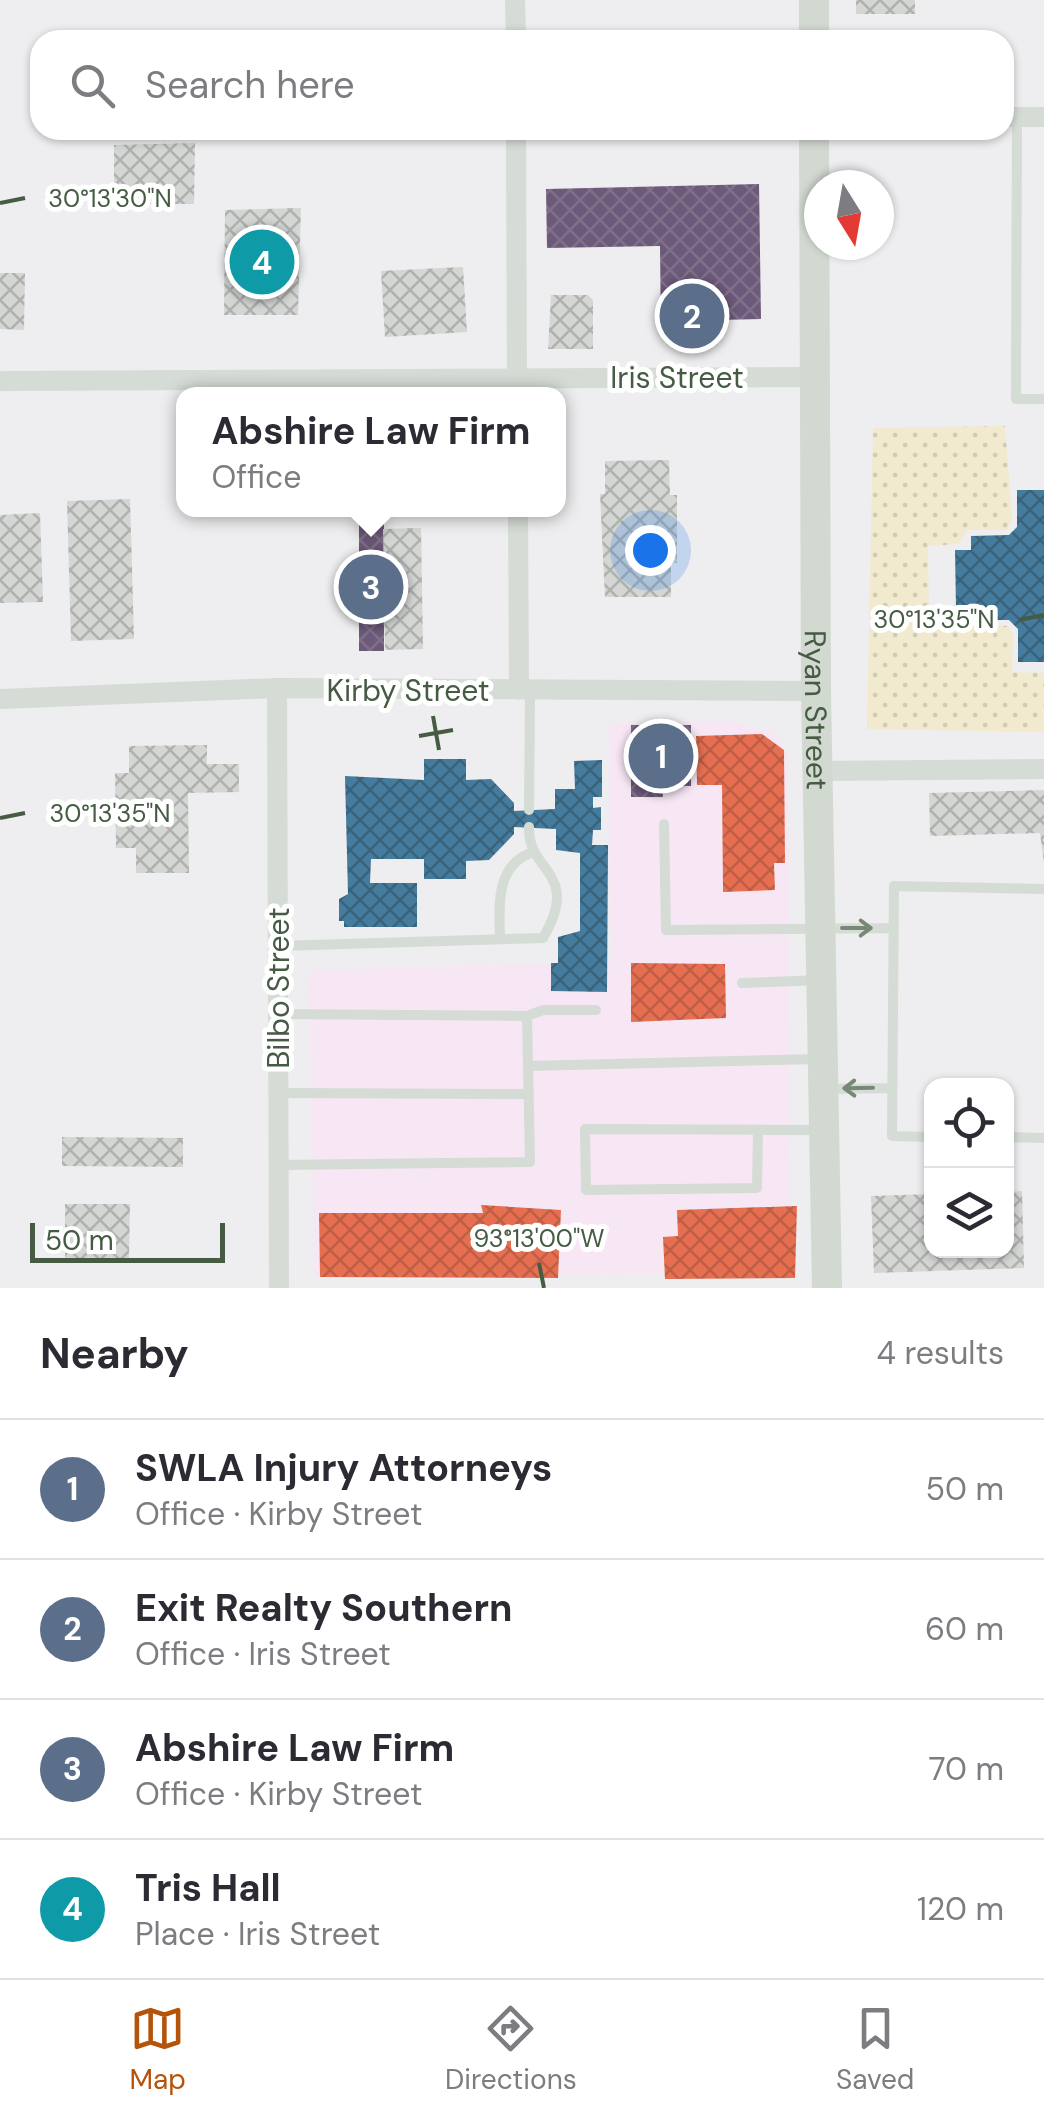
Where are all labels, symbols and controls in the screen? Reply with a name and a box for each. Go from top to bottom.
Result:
search box [30,30,1014,140]
icon: search [65,58,120,113]
text: Search here [145,60,355,110]
north arrow [804,170,894,260]
text: 30°13'30"N [48,182,172,215]
pin: 4 [230,224,294,300]
pin: 2 [660,278,724,354]
street label: Iris Street [610,358,744,397]
popup [176,387,566,517]
text: Abshire Law Firm [211,406,531,456]
text: Office [211,456,302,498]
your location [625,525,676,576]
pin: 3 [338,550,404,624]
text: 30°13'35"N [873,603,995,636]
street label: Ryan Street [796,630,837,790]
street label: Kirby Street [326,671,490,710]
pin: 1 [628,718,694,794]
text: 30°13'35"N [49,797,171,830]
street label: Bilbo Street [259,907,298,1069]
one-way arrow [840,918,872,938]
one-way arrow [842,1078,874,1098]
map controls [924,1078,1014,1258]
button: locate [924,1078,1014,1168]
button: layers [924,1168,1014,1258]
scale bar [30,1218,225,1262]
text: 50 m [45,1222,114,1259]
text: 93°13'00"W [474,1222,604,1255]
text: Nearby [40,1326,189,1381]
text: 4 results [877,1332,1004,1374]
text: SWLA Injury Attorneys [135,1443,552,1493]
text: 1 [67,1468,78,1510]
text: 50 m [926,1468,1004,1510]
text: Office · Kirby Street [135,1493,422,1535]
text: Exit Realty Southern [135,1583,512,1633]
text: 2 [63,1608,82,1650]
text: 60 m [925,1608,1004,1650]
text: Office · Iris Street [135,1633,391,1675]
text: Abshire Law Firm [135,1723,454,1773]
text: 3 [63,1748,82,1790]
text: 70 m [928,1748,1004,1790]
text: Office · Kirby Street [135,1773,422,1815]
text: Tris Hall [135,1863,281,1913]
text: 4 [62,1888,83,1930]
text: 120 m [917,1888,1004,1930]
text: Place · Iris Street [135,1913,380,1955]
tab: Map [130,2001,186,2098]
tab: Directions [445,2001,577,2098]
tab: Saved [836,2001,914,2098]

